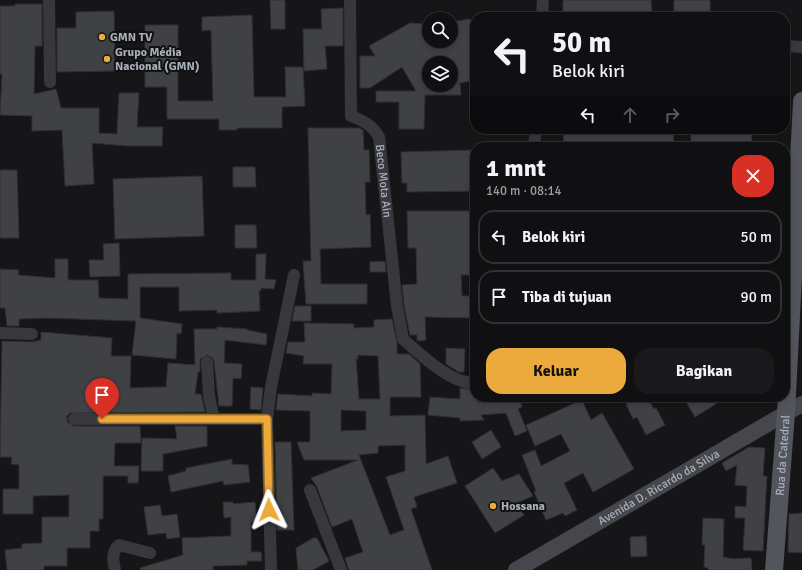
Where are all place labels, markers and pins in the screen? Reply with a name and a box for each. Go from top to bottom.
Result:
place label: GMN TV [110,30,153,45]
marker: GMN TV [97,32,107,42]
place label: Grupo Média Nacional (GMN) [115,45,199,74]
marker: Grupo Média Nacional (GMN) [102,54,112,64]
pin [85,378,119,419]
place label: Hossana [501,499,545,514]
marker: Hossana [488,501,498,511]

